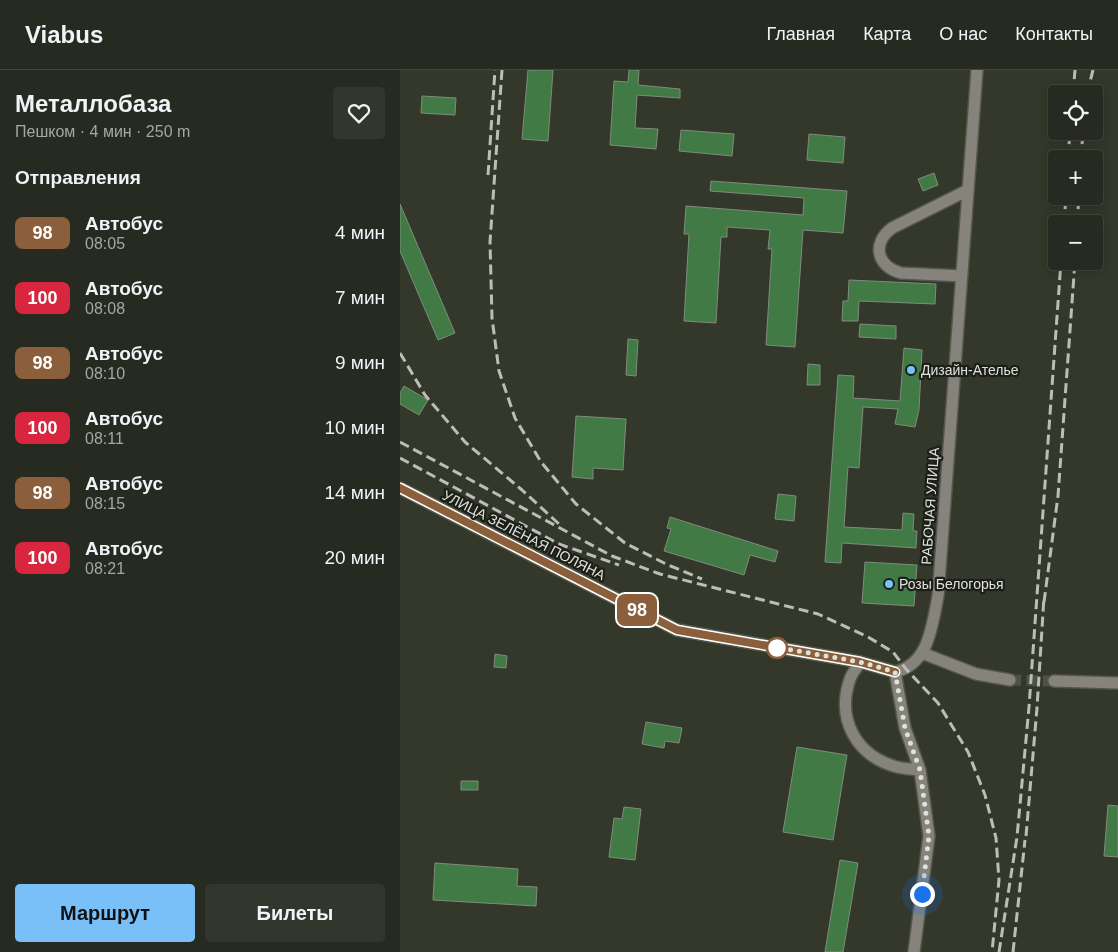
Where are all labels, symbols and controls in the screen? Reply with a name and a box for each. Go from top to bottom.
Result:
text: Viabus [25,21,103,48]
text: Главная [767,24,835,44]
text: Карта [863,24,911,44]
text: О нас [939,24,987,44]
text: Контакты [1015,24,1093,44]
map controls [1048,85,1103,270]
button: locate [1048,85,1103,140]
button: heart [333,87,385,139]
text: Металлобаза [15,90,171,117]
text: Пешком · 4 мин · 250 m [15,123,190,140]
button: + [1048,150,1103,205]
text: Отправления [15,167,141,188]
text: Автобус [85,213,163,234]
button: − [1048,215,1103,270]
text: 4 мин [335,222,385,243]
text: 98 [32,223,53,243]
text: 08:05 [85,235,125,252]
text: Автобус [85,278,163,299]
text: 7 мин [335,287,385,308]
text: 100 [27,288,58,308]
text: 08:08 [85,300,125,317]
text: Автобус [85,343,163,364]
text: 9 мин [335,352,385,373]
text: 98 [32,353,53,373]
place label: Дизайн-Ателье [921,362,1019,378]
marker: Дизайн-Ателье [905,364,917,376]
text: 08:10 [85,365,125,382]
text: Автобус [85,408,163,429]
text: 10 мин [324,417,385,438]
text: 100 [27,418,58,438]
text: 08:11 [85,430,124,447]
street label: РАБОЧАЯ УЛИЦА [918,446,942,565]
text: Автобус [85,473,163,494]
text: 14 мин [324,482,385,503]
text: 98 [32,483,53,503]
street label: УЛИЦА ЗЕЛЁНАЯ ПОЛЯНА [440,487,609,583]
text: 08:15 [85,495,125,512]
text: Автобус [85,538,163,559]
text: 20 мин [324,547,385,568]
text: 100 [27,548,58,568]
text: 08:21 [85,560,125,577]
place label: Розы Белогорья [899,576,1004,592]
marker: Розы Белогорья [883,578,895,590]
line badge: 98 [614,594,660,626]
text: 98 [627,600,647,620]
unlabelled marker [766,637,788,659]
your location [910,882,935,907]
button: Маршрут [15,884,195,942]
button: Билеты [205,884,385,942]

